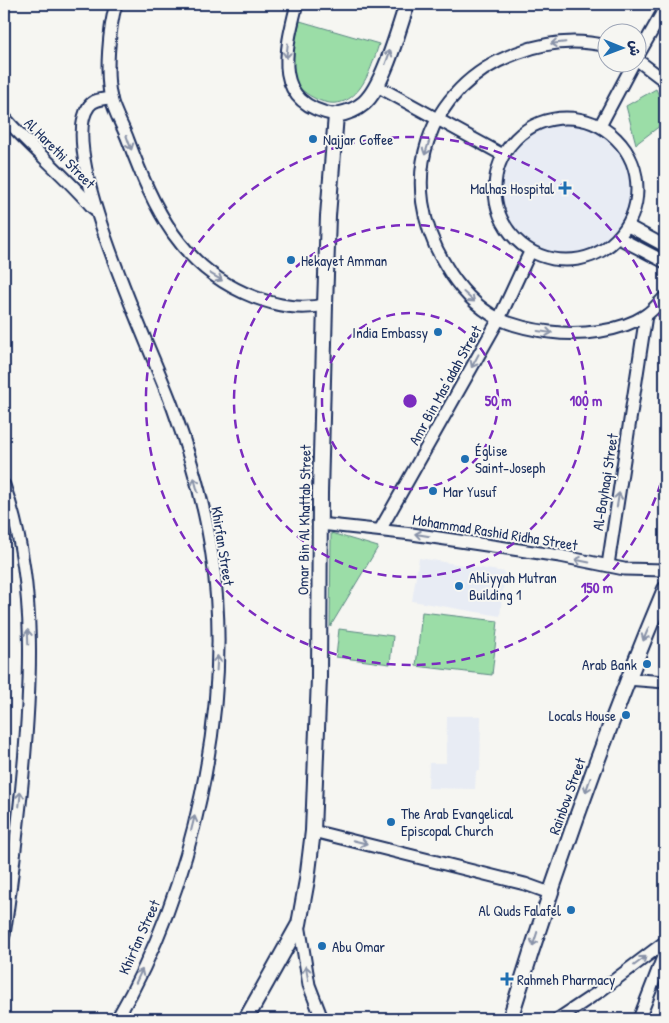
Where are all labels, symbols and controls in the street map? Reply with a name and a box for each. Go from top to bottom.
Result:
north arrow [596,22,646,72]
one-way arrow [551,38,567,48]
text: ش [626,40,645,56]
one-way arrow [282,43,292,59]
one-way arrow [384,50,393,65]
street label: Al Harethi Street [20,113,101,194]
place label: Najjar Coffee [323,129,393,150]
marker: Najjar Coffee [307,133,319,145]
one-way arrow [125,135,134,150]
one-way arrow [422,140,431,156]
place label: Malhas Hospital [470,178,554,199]
marker: Malhas Hospital [558,181,572,195]
place label: Hekayet Amman [301,250,388,271]
marker: Hekayet Amman [285,254,297,266]
one-way arrow [209,272,223,282]
one-way arrow [463,291,476,302]
street label: Amr Bin Masʻadah Street [403,321,487,449]
place label: India Embassy [352,322,428,343]
marker: India Embassy [432,326,444,338]
one-way arrow [537,327,553,337]
one-way arrow [470,354,480,368]
text: 50 m [485,390,511,411]
text: 100 m [570,390,602,411]
centre of rings [401,392,419,410]
street label: Al-Bayhaqi Street [587,431,623,532]
place label: Église Saint-Joseph [475,440,545,478]
street label: Omar Bin Al Khattab Street [292,444,316,595]
marker: Église Saint-Joseph [459,453,471,465]
one-way arrow [191,477,201,493]
place label: Mar Yusuf [443,481,497,502]
marker: Mar Yusuf [427,485,439,497]
one-way arrow [613,492,623,508]
street label: Khirfan Street [206,505,240,588]
street label: Mohammad Rashid Ridha Street [411,509,580,556]
one-way arrow [414,530,430,540]
one-way arrow [575,555,591,565]
place label: Ahliyyah Mutran Building 1 [469,567,557,605]
text: 150 m [581,577,613,598]
marker: Ahliyyah Mutran Building 1 [453,580,465,592]
one-way arrow [641,626,650,641]
one-way arrow [23,629,33,646]
place label: Arab Bank [582,654,637,675]
one-way arrow [213,655,222,671]
marker: Arab Bank [641,658,653,670]
place label: Locals House [549,705,616,726]
marker: Locals House [620,709,632,721]
street label: Rainbow Street [543,754,591,837]
one-way arrow [583,777,592,792]
one-way arrow [15,792,25,808]
place label: The Arab Evangelical Episcopal Church [401,803,513,841]
one-way arrow [189,816,198,832]
marker: The Arab Evangelical Episcopal Church [385,816,397,828]
one-way arrow [352,838,368,847]
street label: Khirfan Street [113,896,165,978]
place label: Al Quds Falafel [479,900,561,921]
marker: Al Quds Falafel [565,904,577,916]
one-way arrow [530,931,540,947]
place label: Abu Omar [332,936,385,957]
marker: Abu Omar [316,940,328,952]
one-way arrow [633,955,646,966]
one-way arrow [302,965,312,981]
one-way arrow [135,969,144,984]
place label: Rahmeh Pharmacy [517,969,615,990]
marker: Rahmeh Pharmacy [501,973,513,985]

